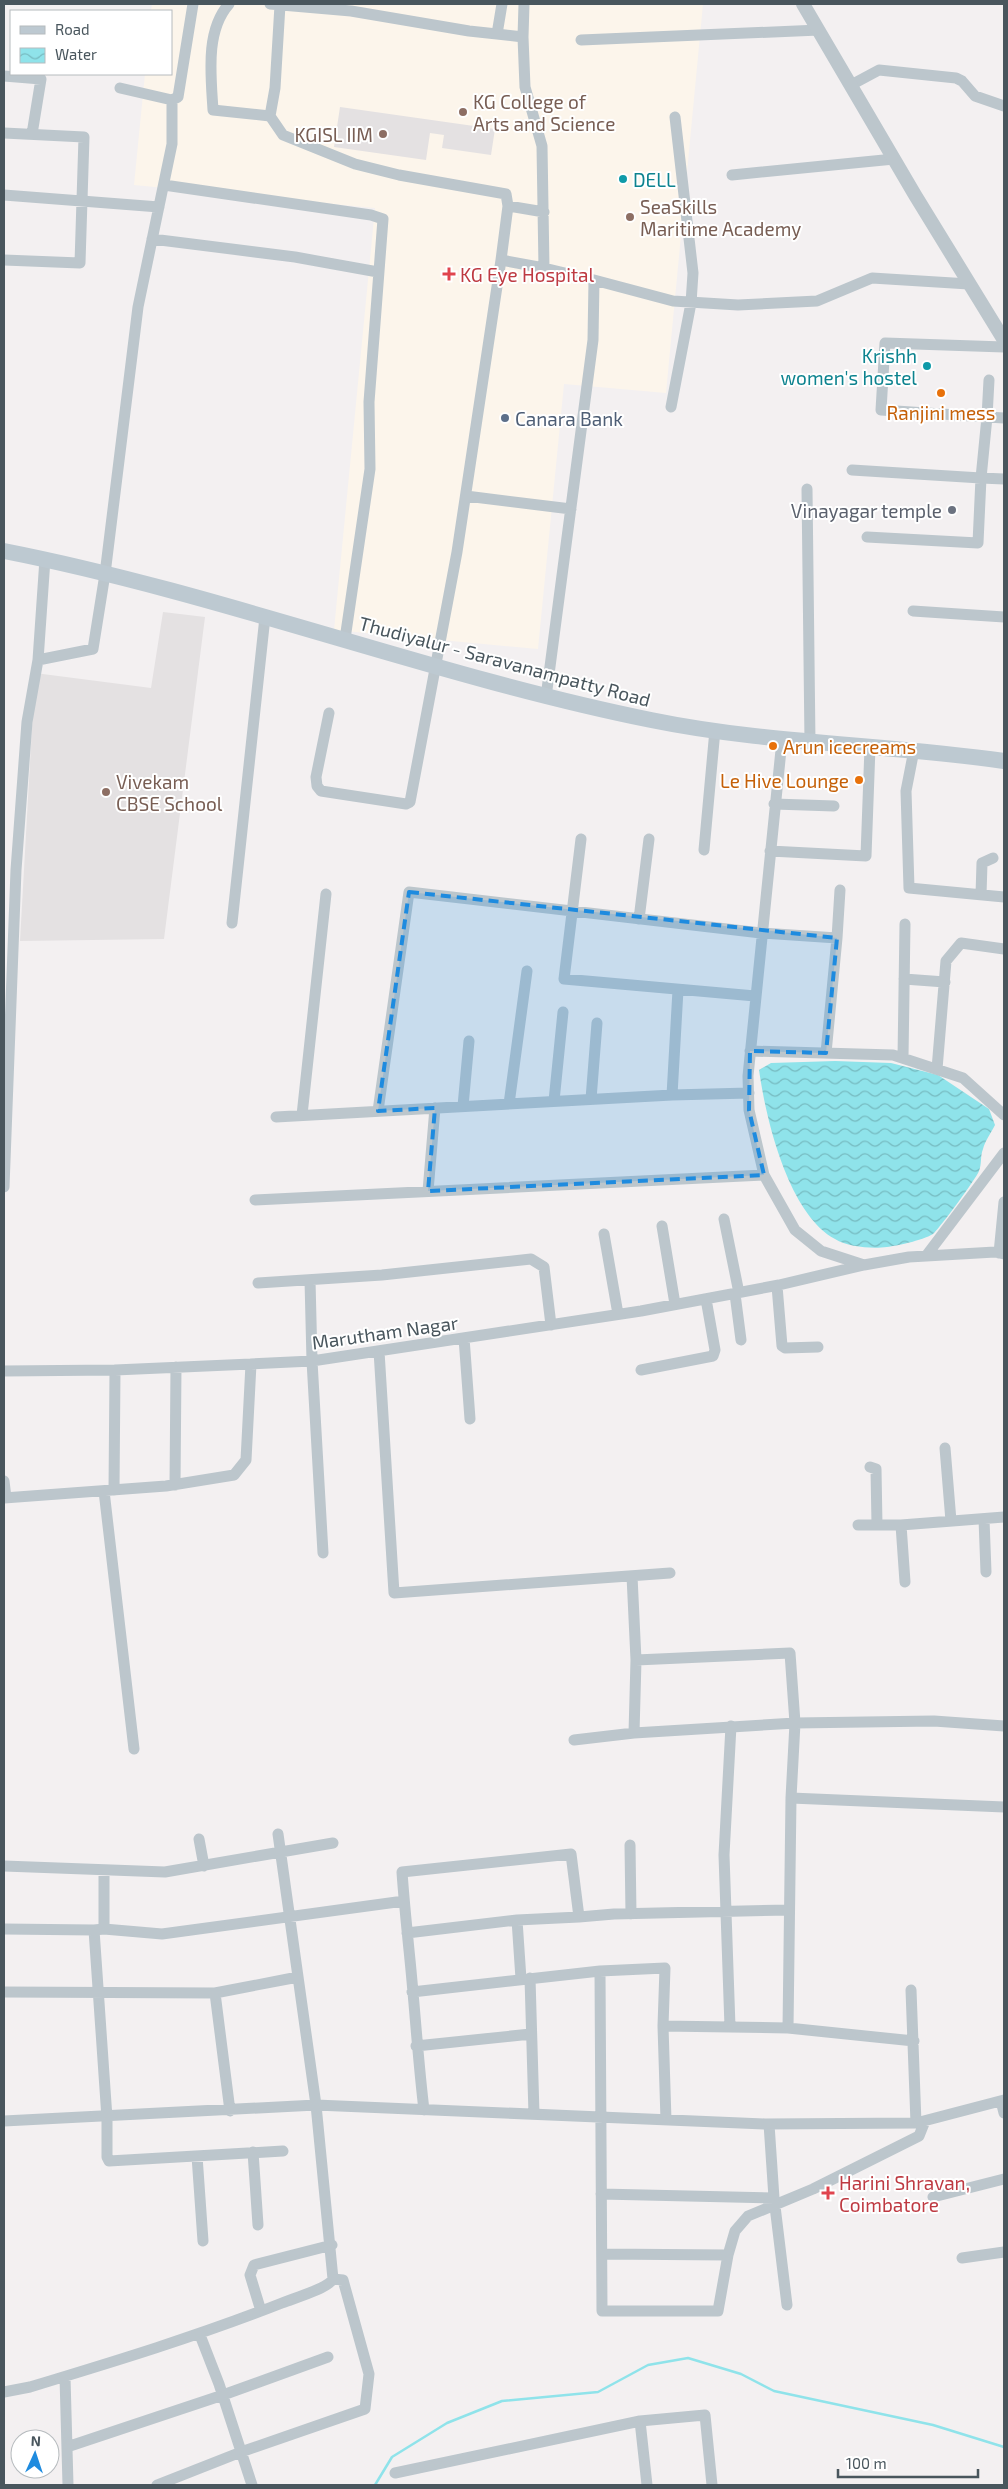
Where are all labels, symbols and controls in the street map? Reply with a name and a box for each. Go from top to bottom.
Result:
legend [10,10,172,75]
text: Road [55,20,90,38]
text: Water [55,45,97,63]
place label: KG College of Arts and Science [473,90,615,135]
marker: KG College of Arts and Science [457,106,469,118]
place label: KGISL IIM [294,123,373,146]
marker: KGISL IIM [377,128,389,140]
place label: DELL [633,168,676,191]
marker: DELL [617,173,629,185]
place label: SeaSkills Maritime Academy [640,195,801,240]
marker: SeaSkills Maritime Academy [624,211,636,223]
place label: KG Eye Hospital [460,263,595,286]
marker: KG Eye Hospital [442,267,456,281]
place label: Krishh women's hostel [780,344,917,389]
marker: Krishh women's hostel [921,360,933,372]
marker: Ranjini mess [935,387,947,399]
place label: Ranjini mess [887,401,995,424]
place label: Canara Bank [515,407,623,430]
marker: Canara Bank [499,412,511,424]
place label: Vinayagar temple [791,499,942,522]
marker: Vinayagar temple [946,504,958,516]
street label: Thudiyalur - Saravanampatty Road [357,611,653,711]
place label: Arun icecreams [783,735,916,758]
marker: Arun icecreams [767,740,779,752]
place label: Le Hive Lounge [720,769,849,792]
place label: Vivekam CBSE School [116,770,223,815]
marker: Le Hive Lounge [853,774,865,786]
marker: Vivekam CBSE School [100,786,112,798]
street label: Marutham Nagar [310,1310,460,1354]
place label: Harini Shravan, Coimbatore [839,2171,970,2216]
marker: Harini Shravan, Coimbatore [821,2186,835,2200]
north arrow [10,2429,60,2479]
text: N [30,2432,41,2449]
scale bar [838,2446,978,2478]
text: 100 m [846,2454,887,2472]

